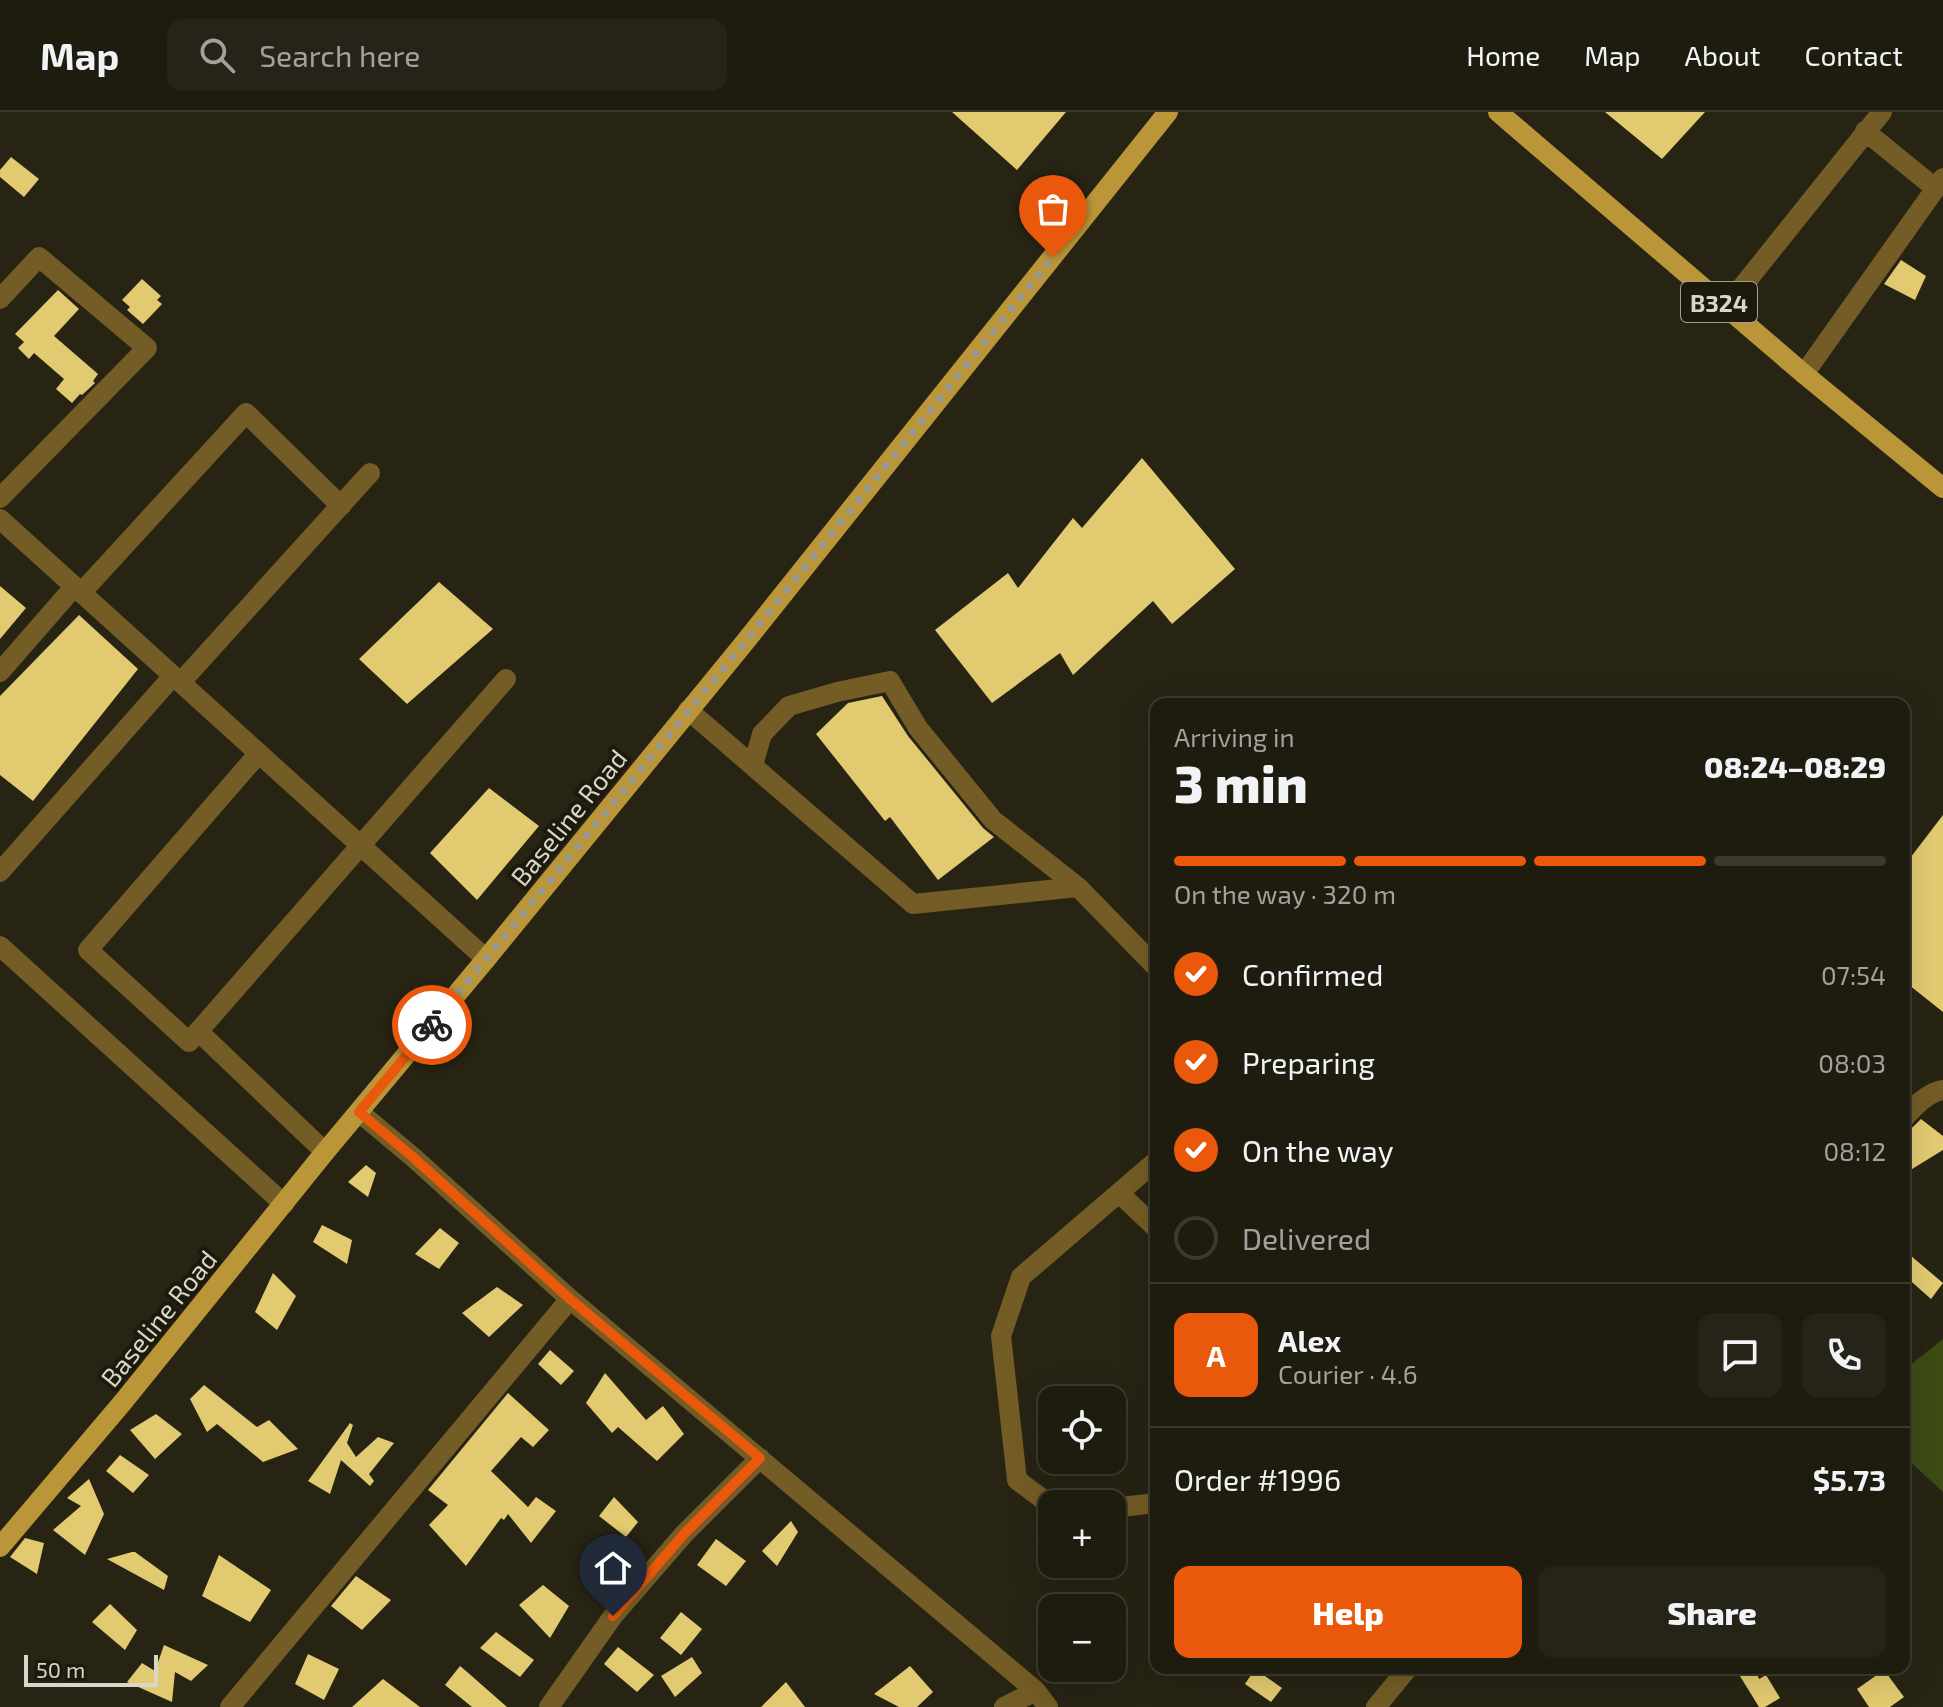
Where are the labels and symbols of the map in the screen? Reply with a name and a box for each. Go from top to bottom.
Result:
pin [1019,175,1087,257]
road number: B324 [1681,282,1757,322]
street label: Baseline Road [504,743,632,891]
courier [392,985,472,1065]
street label: Baseline Road [94,1244,222,1392]
pin [579,1534,647,1616]
scale bar [24,1651,158,1687]

